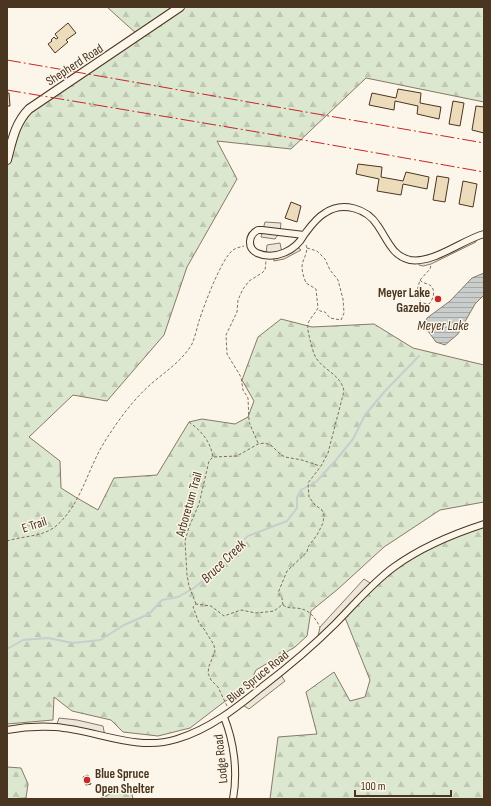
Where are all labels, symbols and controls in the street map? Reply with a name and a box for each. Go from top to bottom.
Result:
street label: Shepherd Road [43,40,106,89]
place label: Meyer Lake Gazebo [378,285,430,316]
marker: Meyer Lake Gazebo [433,294,443,304]
water label: Meyer Lake [417,317,469,334]
street label: Arboretum Trail [172,470,206,539]
street label: E Trail [20,513,49,536]
water label: Bruce Creek [198,535,250,587]
street label: Blue Spruce Road [223,647,292,707]
street label: Lodge Road [210,733,232,784]
place label: Blue Spruce Open Shelter [95,766,154,797]
scale bar [355,772,451,798]
marker: Blue Spruce Open Shelter [82,775,92,785]
text: 100 m [361,779,386,794]

